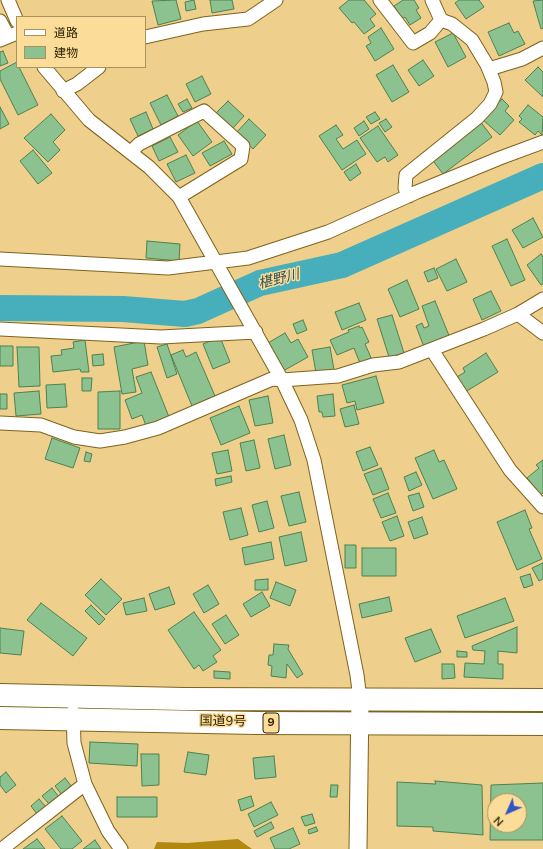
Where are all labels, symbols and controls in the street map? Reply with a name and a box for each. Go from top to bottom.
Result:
legend [16,16,146,68]
text: 道路 [54,25,78,41]
text: 建物 [54,45,78,61]
water label: 椹野川 [257,267,301,293]
road number: 9 [263,713,279,733]
street label: 国道9号 [199,714,247,730]
north arrow [487,793,527,833]
text: N [491,813,507,829]

